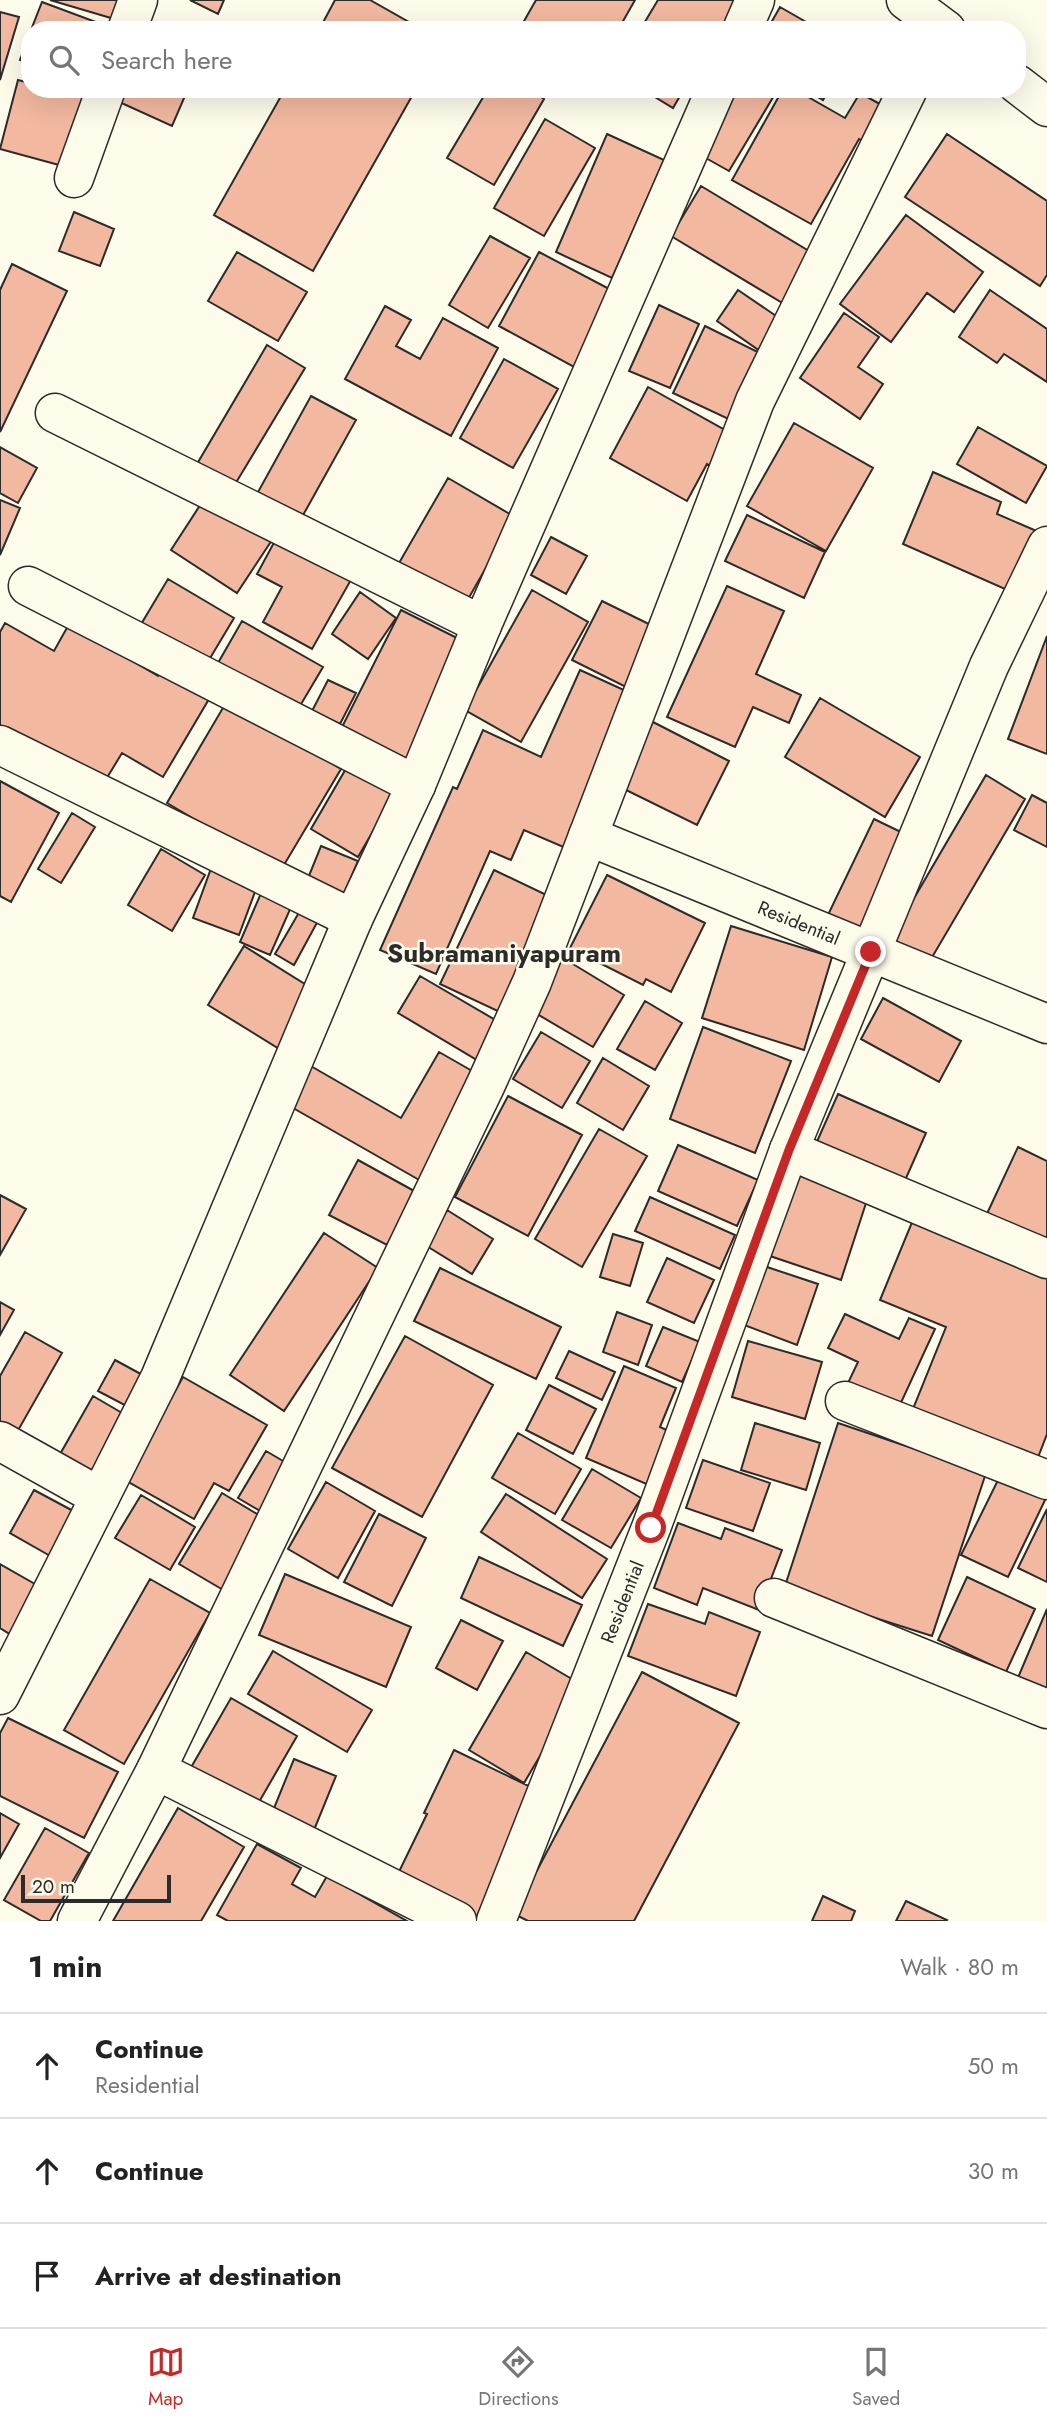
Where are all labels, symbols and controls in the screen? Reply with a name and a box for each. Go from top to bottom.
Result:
search box [21,21,1026,98]
icon: search [45,41,83,79]
text: Search here [101,41,233,79]
street label: Residential [754,894,844,952]
district label: Subramaniyapuram [387,934,621,972]
route end [855,936,886,967]
route start [635,1512,666,1543]
street label: Residential [594,1557,651,1647]
scale bar [21,1872,172,1904]
text: 20 m [32,1873,75,1900]
text: 1 min [28,1945,102,1988]
text: Walk · 80 m [900,1950,1019,1984]
text: Continue [95,2030,204,2068]
icon: ahead [28,2047,66,2085]
text: 50 m [967,2049,1019,2083]
text: Residential [95,2068,200,2102]
icon: ahead [28,2152,66,2190]
text: Continue [95,2152,204,2190]
text: 30 m [968,2154,1019,2188]
icon: arrive [28,2257,66,2295]
text: Arrive at destination [95,2257,342,2295]
tab: Map [147,2343,185,2412]
tab: Directions [478,2343,559,2412]
tab: Saved [852,2343,900,2412]

